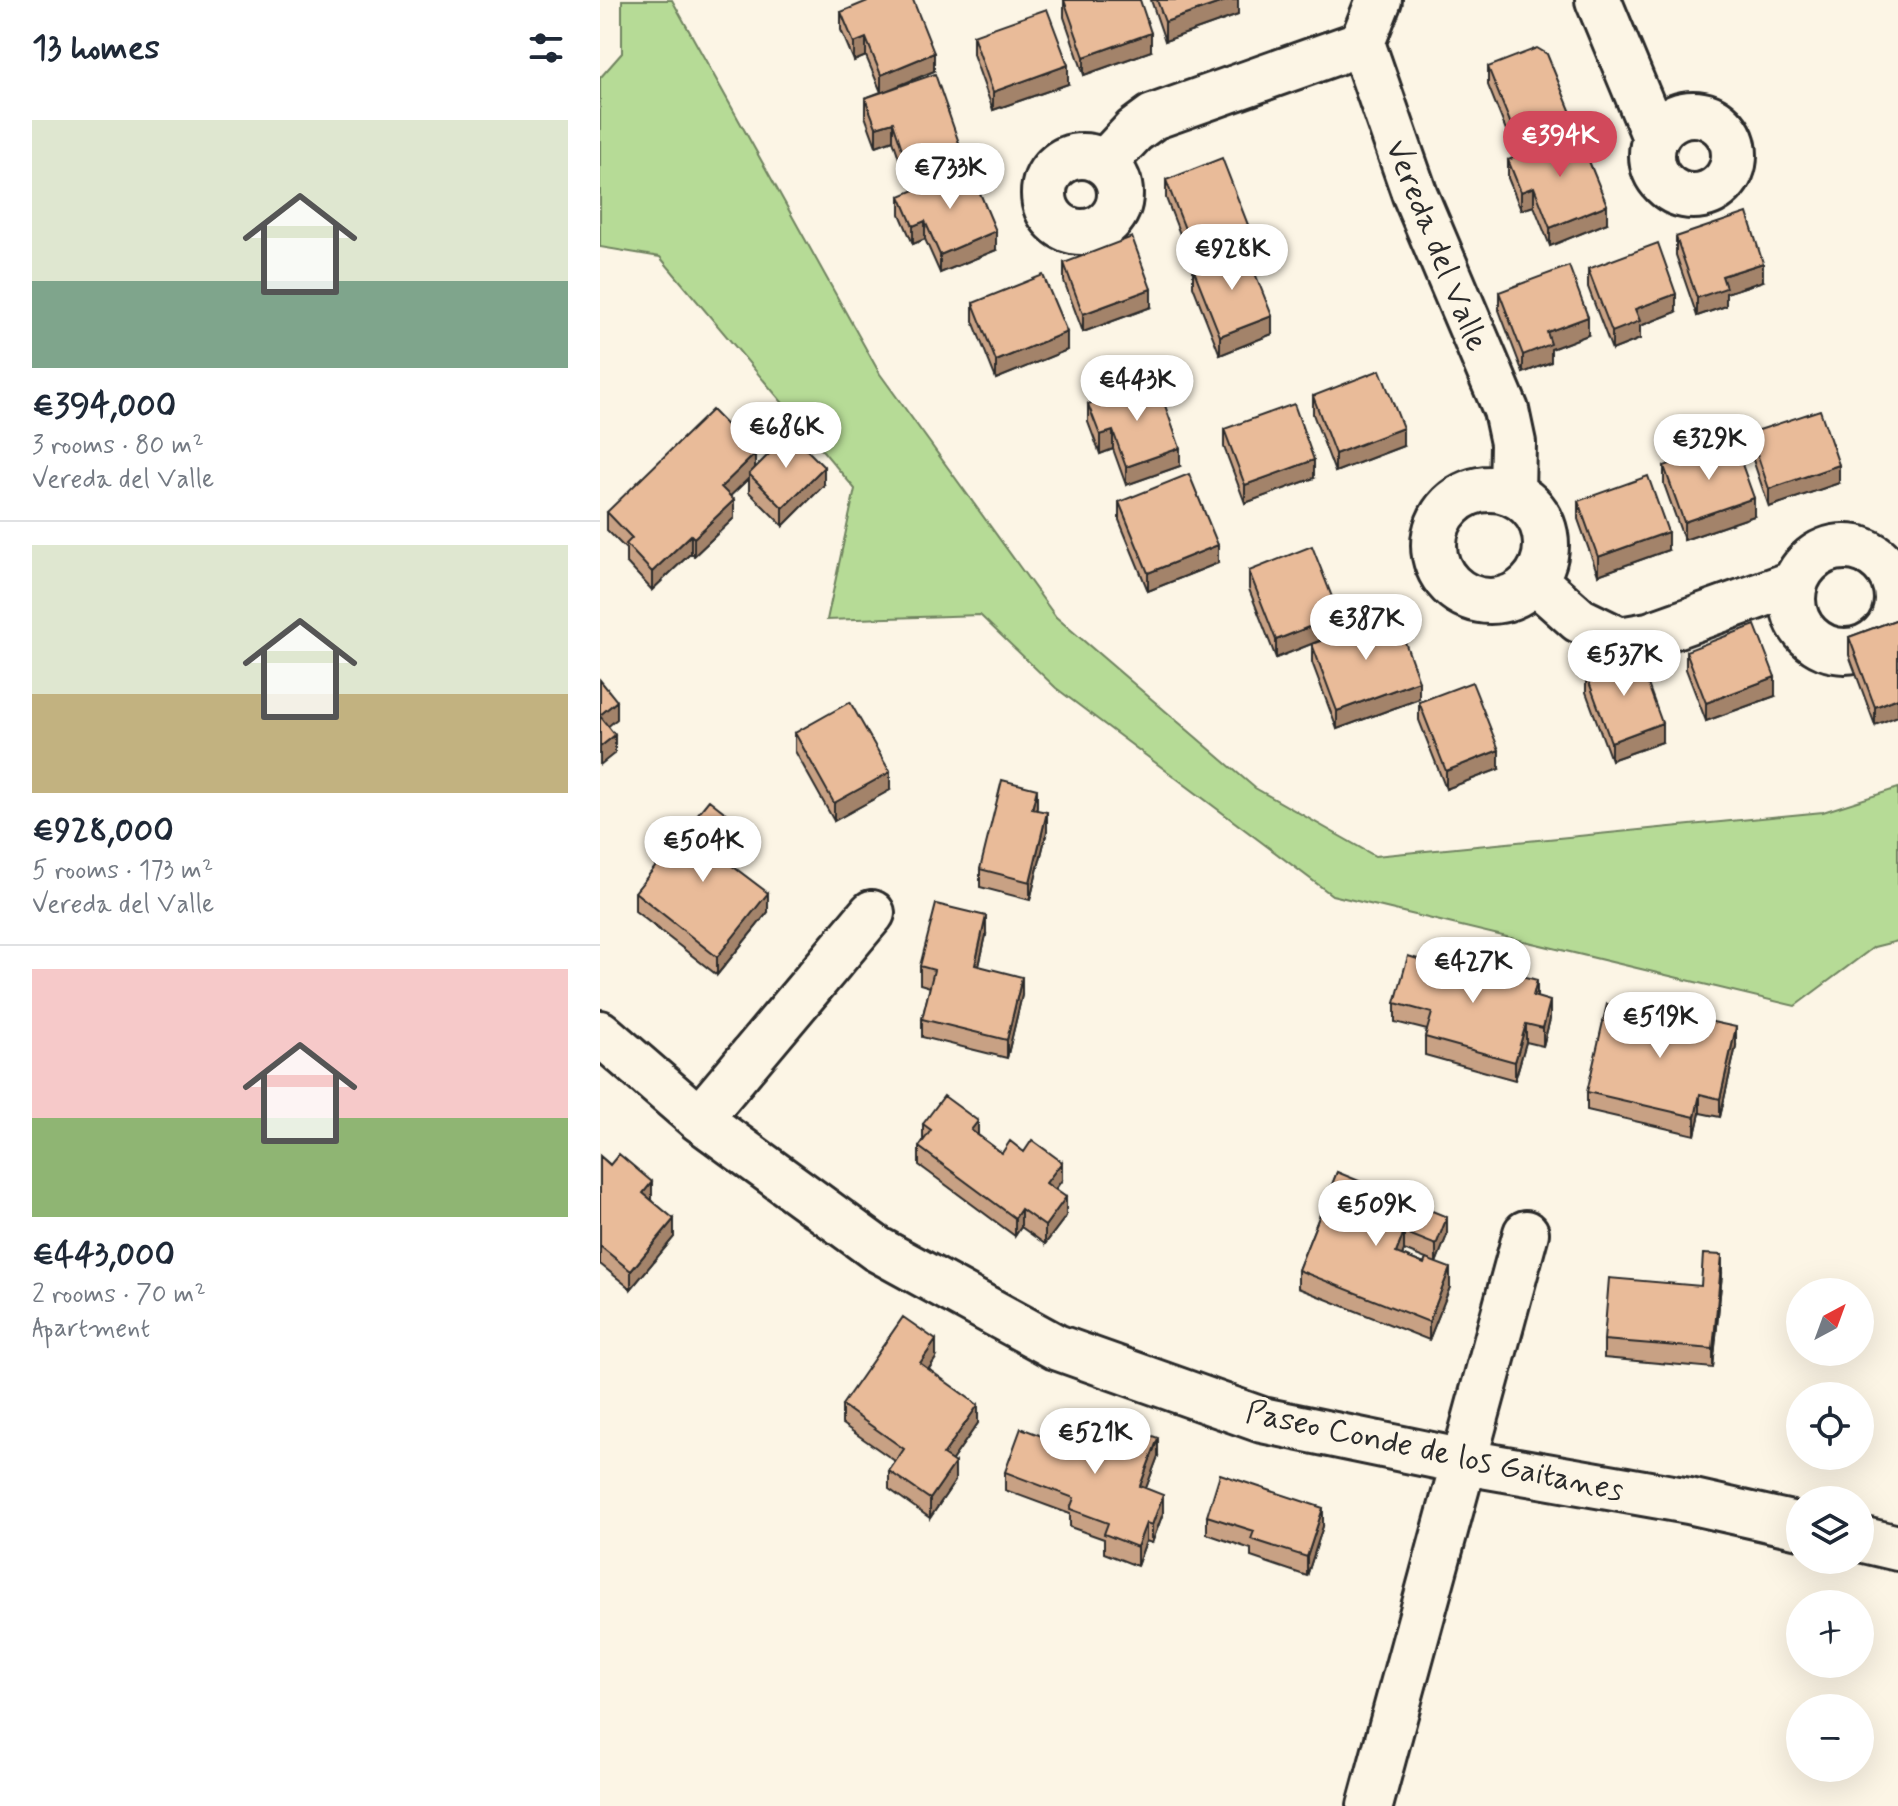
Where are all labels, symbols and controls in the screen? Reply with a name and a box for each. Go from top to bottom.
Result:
text: 13 homes [32,26,160,71]
icon: filters [524,26,568,70]
pin: €394K [1504,111,1616,179]
text: €394K [1521,120,1599,154]
street label: Vereda del Valle [1375,134,1498,358]
pin: €733K [894,143,1006,211]
text: €733K [914,152,986,186]
icon: home [228,172,372,316]
pin: €928K [1176,224,1288,292]
text: €928K [1194,233,1270,267]
pin: €443K [1081,355,1193,423]
text: €443K [1099,364,1175,398]
text: €394,000 [32,384,176,429]
pin: €686K [730,402,842,470]
text: €686K [748,411,824,445]
pin: €329K [1653,414,1765,482]
text: €329K [1672,423,1746,457]
text: 3 rooms · 80 m² [32,429,204,463]
text: Vereda del Valle [32,463,214,497]
pin: €387K [1310,594,1422,662]
icon: home [228,597,372,741]
text: €387K [1328,603,1404,637]
pin: €537K [1568,630,1680,698]
text: €537K [1586,639,1662,673]
text: €928,000 [32,809,174,854]
pin: €504K [647,816,759,884]
text: €504K [662,825,744,859]
text: 5 rooms · 173 m² [32,854,213,888]
text: Vereda del Valle [32,888,214,922]
pin: €427K [1417,937,1529,1005]
text: €427K [1434,946,1512,980]
pin: €519K [1604,992,1716,1060]
text: €519K [1622,1001,1698,1035]
icon: home [228,1021,372,1165]
pin: €509K [1320,1180,1432,1248]
text: €509K [1336,1189,1416,1223]
text: €443,000 [32,1233,175,1278]
text: 2 rooms · 70 m² [32,1278,206,1312]
north arrow [1786,1278,1874,1366]
map controls [1786,1278,1874,1782]
text: Apartment [32,1312,150,1346]
button: locate [1786,1382,1874,1470]
street label: Paseo Conde de los Gaitanes [1242,1391,1627,1513]
pin: €521K [1039,1408,1151,1476]
text: €521K [1058,1417,1132,1451]
button: layers [1786,1486,1874,1574]
button: + [1786,1590,1874,1678]
button: − [1786,1694,1874,1782]

